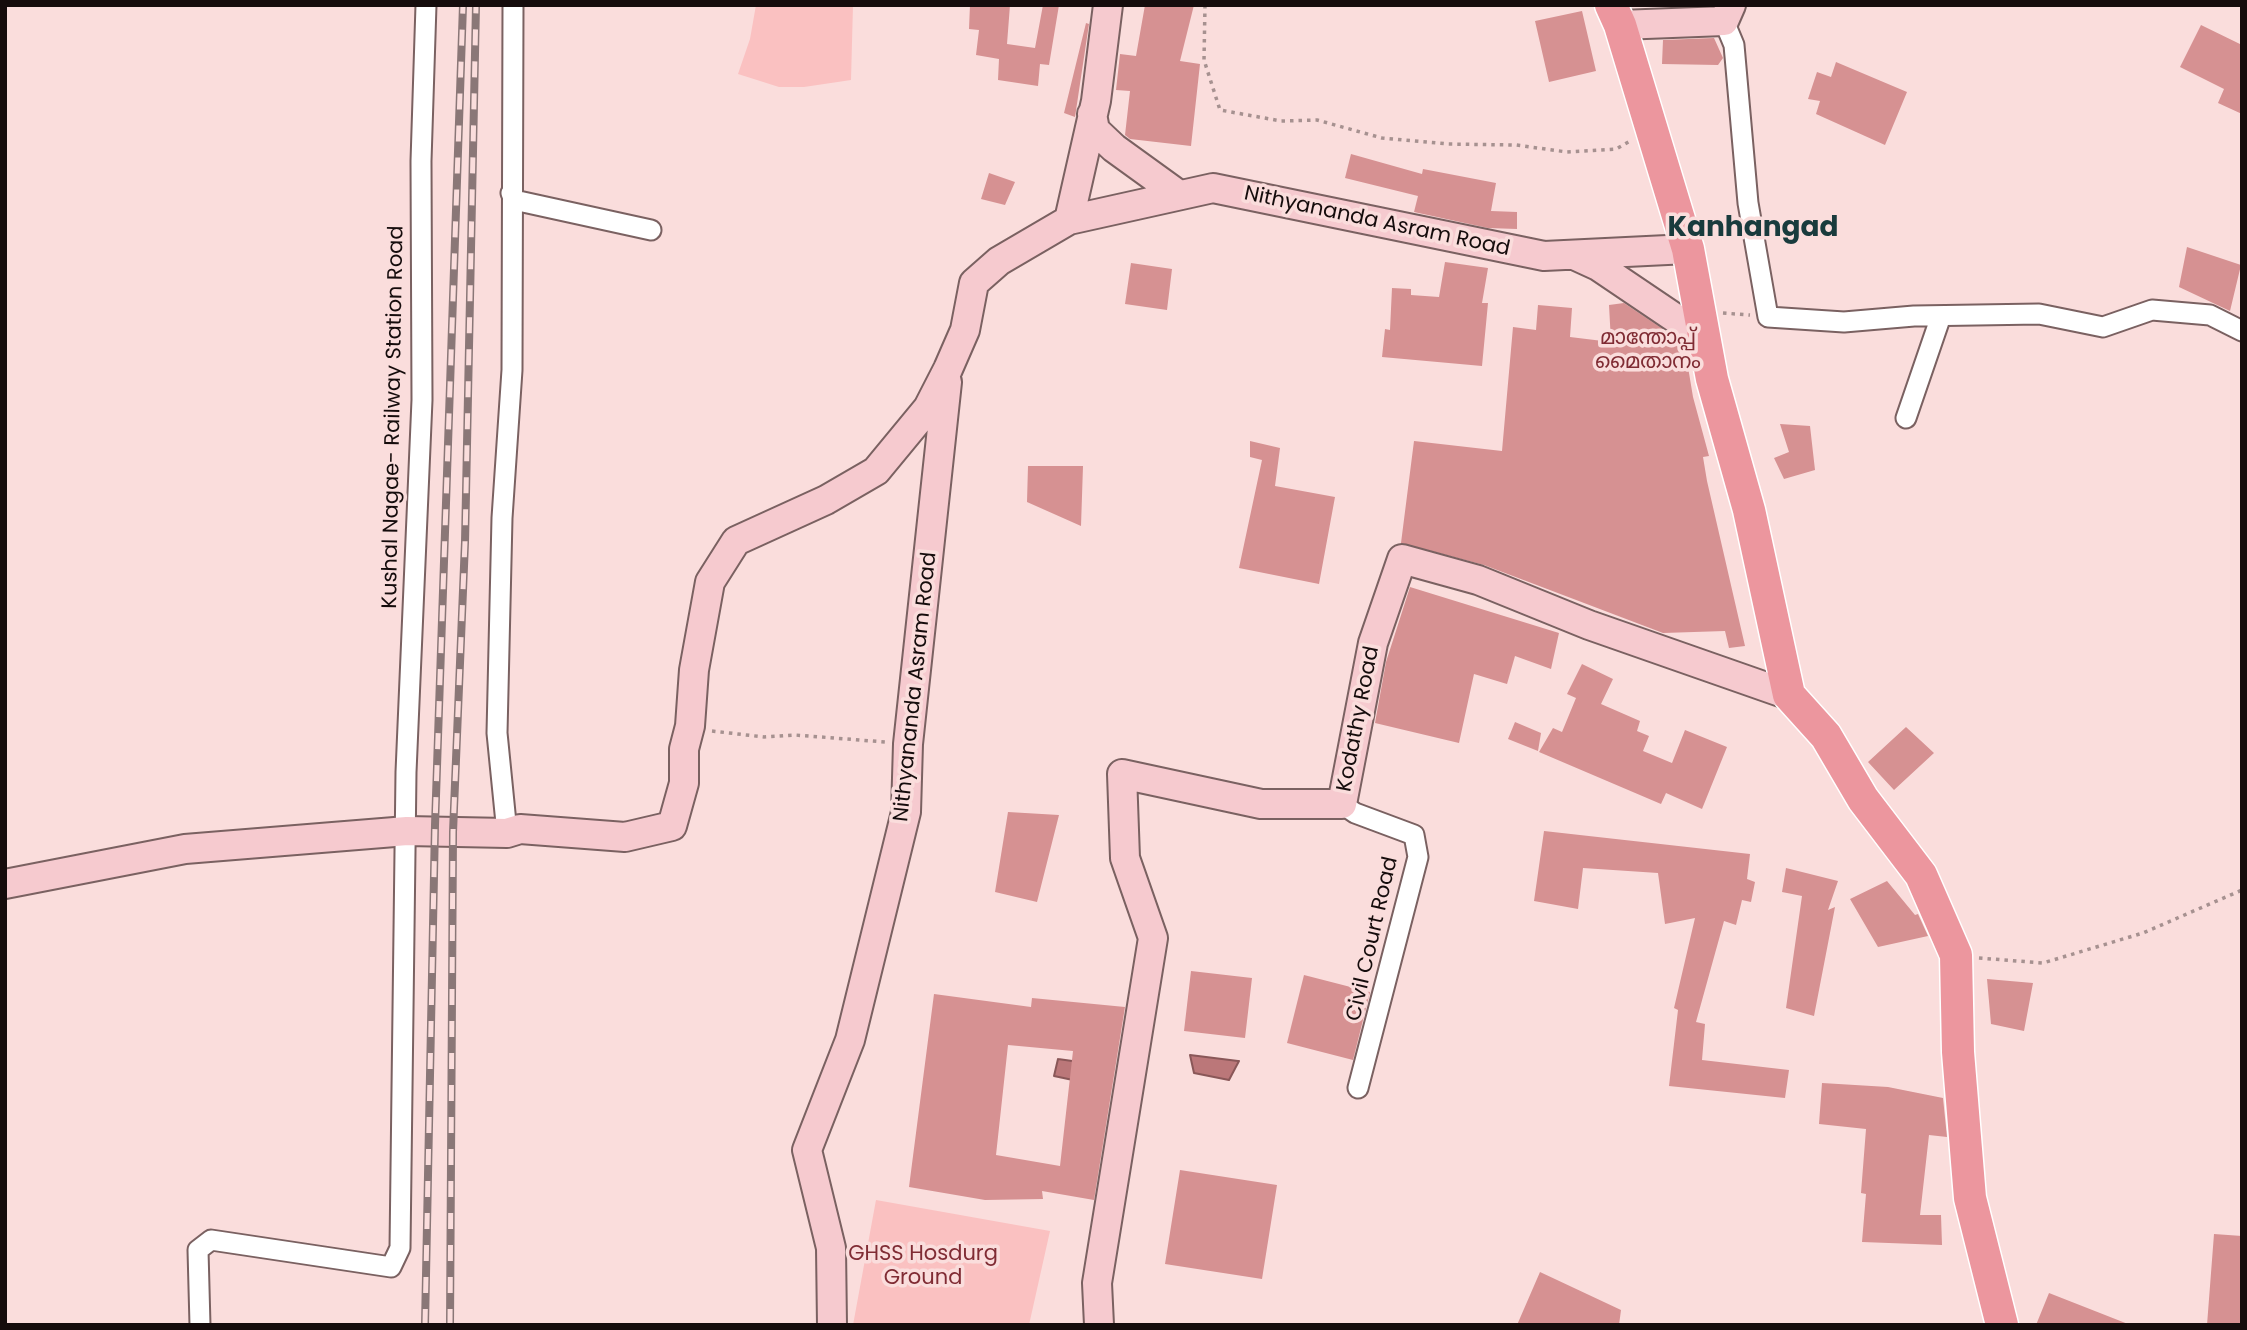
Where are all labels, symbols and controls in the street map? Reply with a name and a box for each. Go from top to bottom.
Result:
street label: Nithyananda Asram Road [1242,181,1512,263]
district label: Kanhangad [1667,212,1839,246]
street label: Kushal Nagae- Railway Station Road [378,225,410,609]
park label: മാന്തോപ്പ് മൈതാനം [1595,326,1701,376]
street label: Nithyananda Asram Road [889,551,943,823]
street label: Kodathy Road [1333,644,1385,794]
street label: Civil Court Road [1342,854,1404,1024]
park label: GHSS Hosdurg Ground [848,1242,998,1292]

